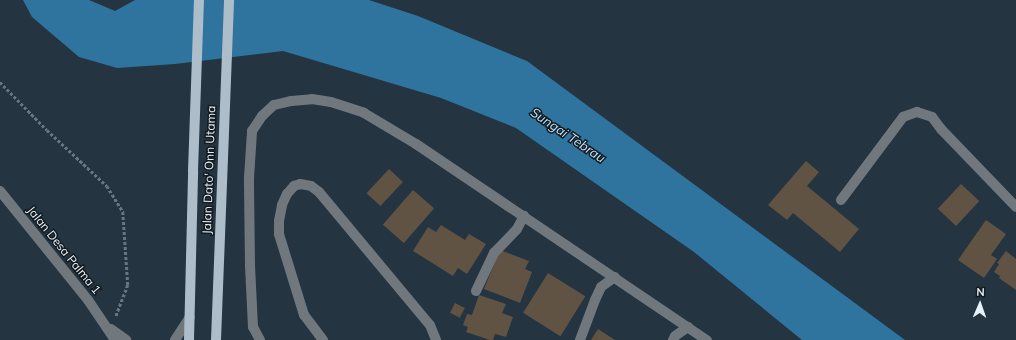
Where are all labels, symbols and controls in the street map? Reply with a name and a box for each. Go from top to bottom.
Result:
water label: Sungai Tebrau [528,104,608,166]
street label: Jalan Dato' Onn Utama [200,105,218,235]
street label: Jalan Desa Palma 1 [24,203,104,297]
north arrow [960,284,1000,324]
text: N [976,285,985,299]

